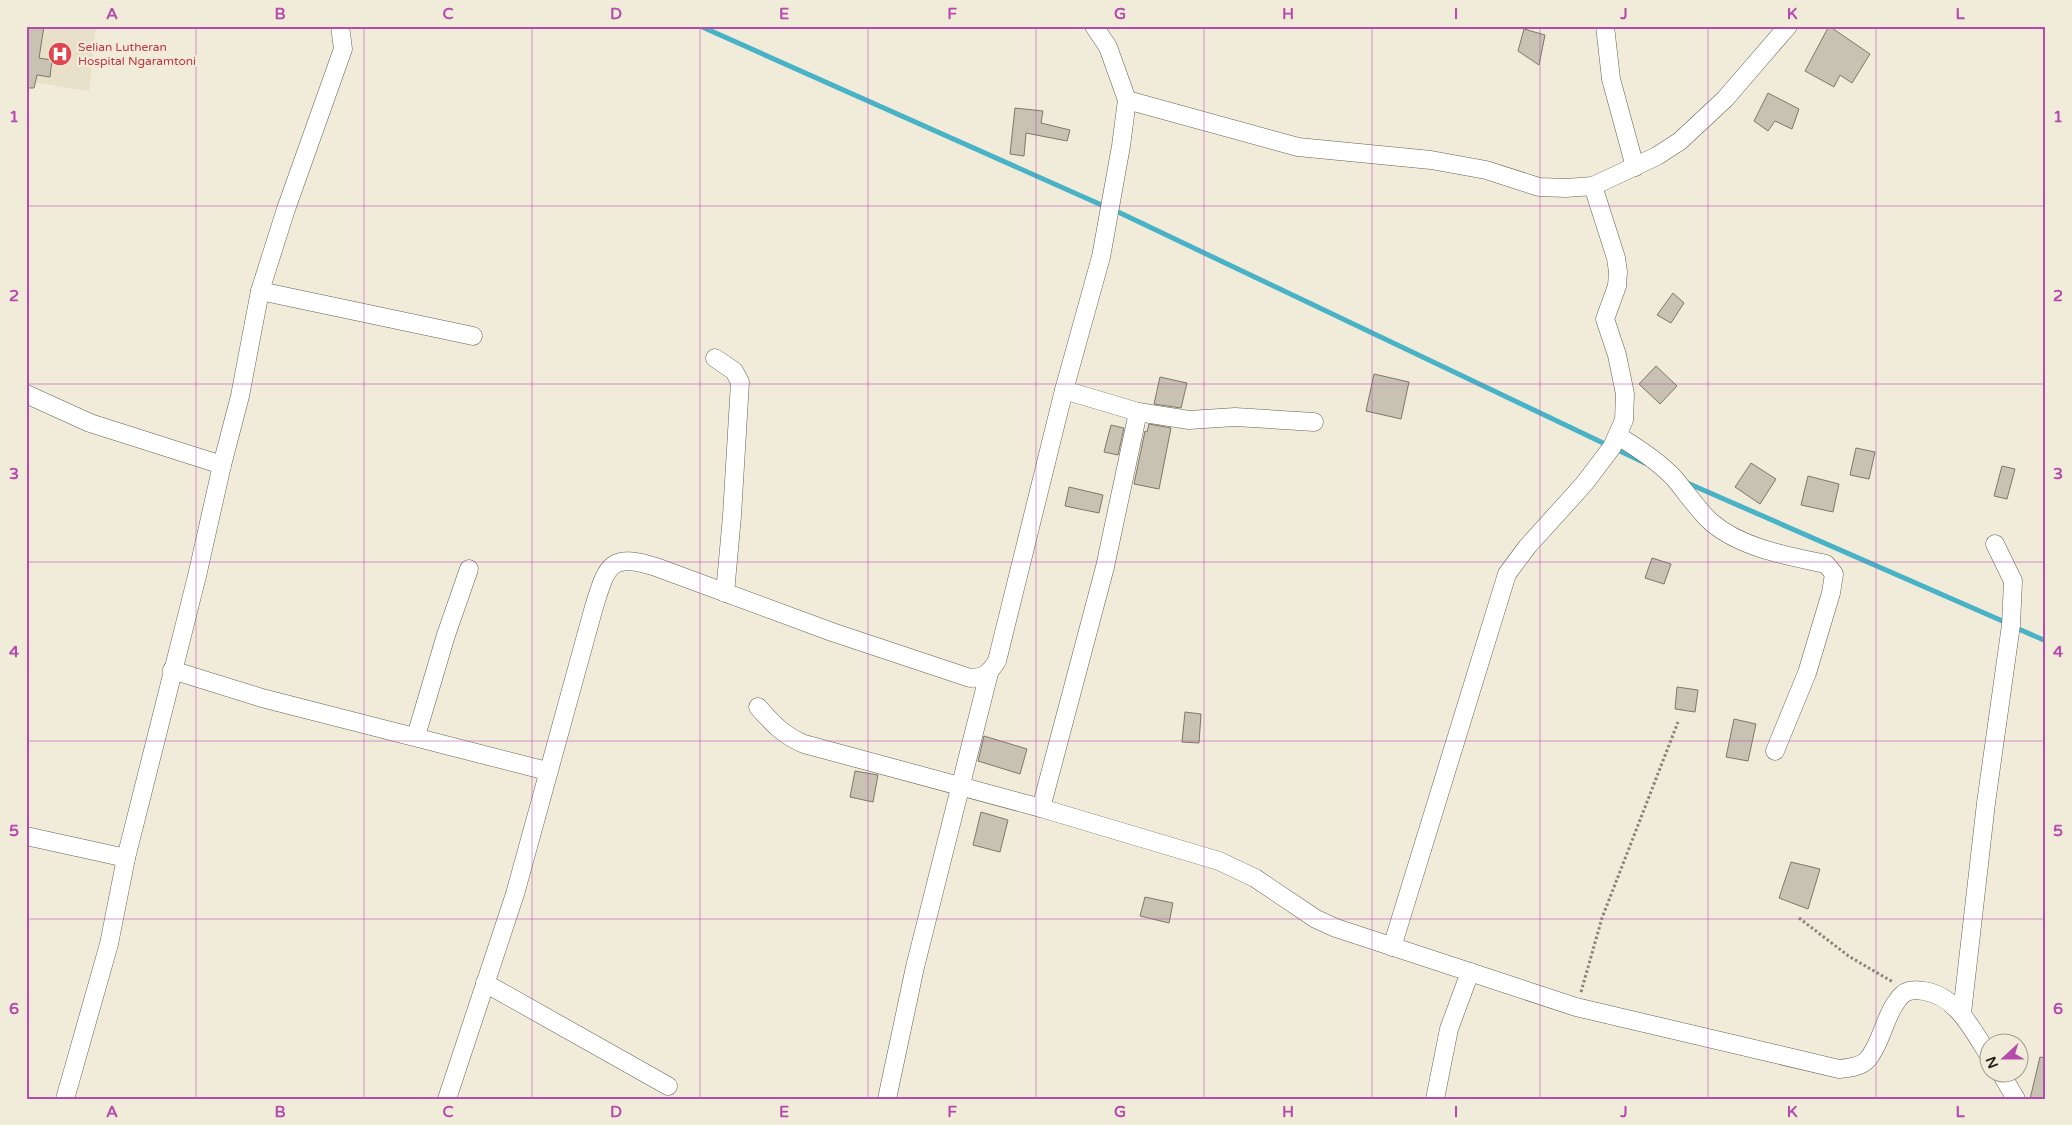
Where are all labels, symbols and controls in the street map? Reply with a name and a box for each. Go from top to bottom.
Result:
text: A [106,4,118,24]
text: B [274,4,286,24]
text: C [442,4,454,24]
text: D [610,4,622,24]
text: E [779,4,789,24]
text: F [947,4,957,24]
text: G [1114,4,1126,24]
text: H [1282,4,1294,24]
text: I [1454,4,1458,24]
text: J [1619,4,1628,24]
text: K [1787,4,1798,24]
text: L [1955,4,1965,24]
place label: Selian Lutheran Hospital Ngaramtoni [78,40,196,68]
hospital icon: Selian Lutheran Hospital Ngaramtoni [47,41,73,67]
text: 1 [9,107,19,127]
text: 1 [2053,107,2063,127]
text: 2 [9,286,19,306]
text: 2 [2053,286,2063,306]
text: 3 [9,464,19,484]
text: 3 [2053,464,2063,484]
text: 4 [9,642,19,662]
text: 4 [2053,642,2063,662]
text: 5 [9,821,19,841]
text: 5 [2053,821,2063,841]
text: 6 [9,999,19,1019]
text: 6 [2053,999,2063,1019]
north arrow [1980,1032,2030,1082]
text: N [1982,1054,2002,1071]
text: A [106,1102,118,1122]
text: B [274,1102,286,1122]
text: C [442,1102,454,1122]
text: D [610,1102,622,1122]
text: E [779,1102,789,1122]
text: F [947,1102,957,1122]
text: G [1114,1102,1126,1122]
text: H [1282,1102,1294,1122]
text: I [1454,1102,1458,1122]
text: J [1619,1102,1628,1122]
text: K [1787,1102,1798,1122]
text: L [1955,1102,1965,1122]

